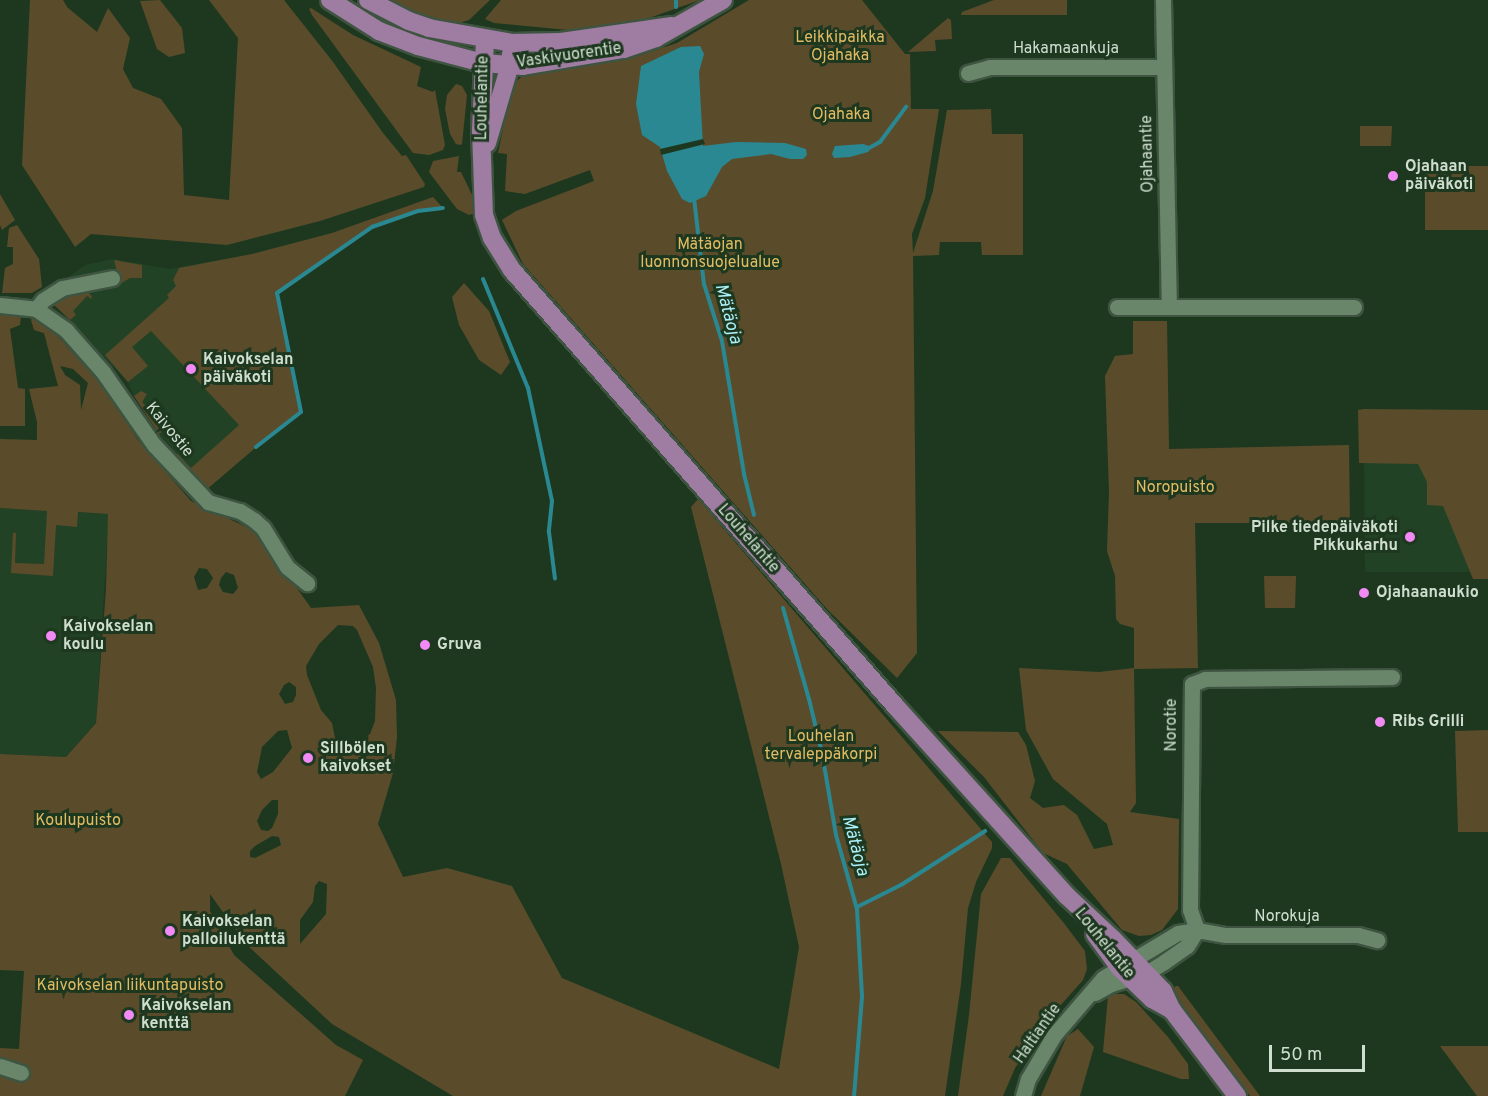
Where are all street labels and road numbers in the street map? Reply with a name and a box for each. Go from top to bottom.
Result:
street label: Vaskivuorentie [515,39,623,73]
street label: Hakamaankuja [1013,39,1119,59]
street label: Louhelantie [473,55,493,141]
street label: Ojahaantie [1138,115,1158,193]
street label: Kaivostie [141,399,197,461]
street label: Louhelantie [713,501,783,577]
street label: Norotie [1162,698,1182,752]
street label: Louhelantie [1070,905,1138,983]
street label: Norokuja [1254,907,1320,927]
street label: Haltiantie [1010,1000,1066,1068]

